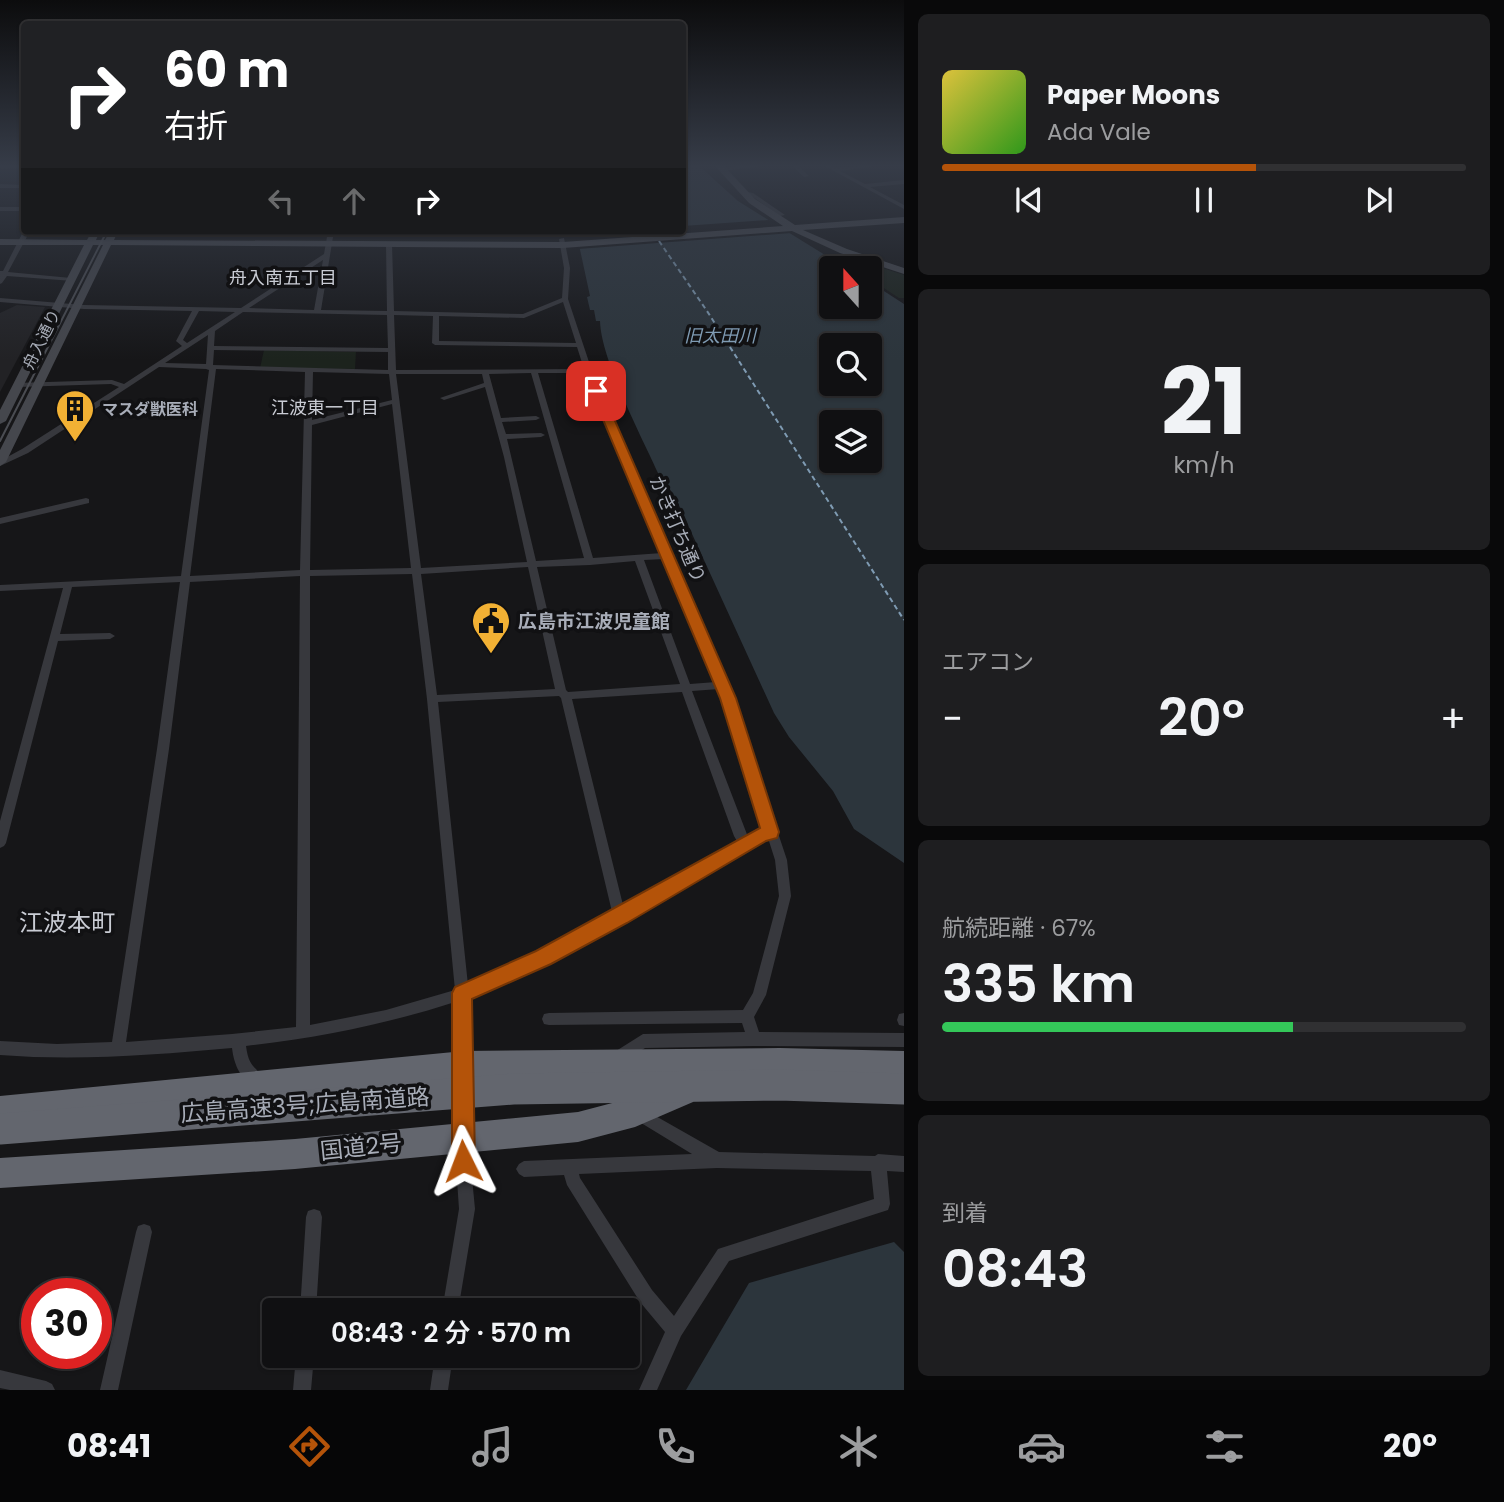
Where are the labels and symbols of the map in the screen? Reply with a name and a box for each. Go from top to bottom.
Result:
north arrow [819,256,882,318]
district label: 舟入南五丁目 [229,265,337,290]
street label: 舟入通り [17,305,66,373]
water label: 旧太田川 [684,323,758,348]
pin [566,361,626,421]
building icon: マスダ獣医科 [54,388,96,443]
district label: 江波東一丁目 [271,395,379,420]
place label: マスダ獣医科 [102,398,198,421]
street label: かき打ち通り [643,471,712,587]
public building icon: 広島市江波児童館 [470,600,512,655]
place label: 広島市江波児童館 [518,608,670,635]
district label: 江波本町 [19,906,115,939]
street label: 広島高速3号;広島南道路 [179,1080,431,1130]
position arrow [426,1124,500,1198]
street label: 国道2号 [318,1127,404,1167]
speed limit sign: 30 [21,1278,112,1369]

